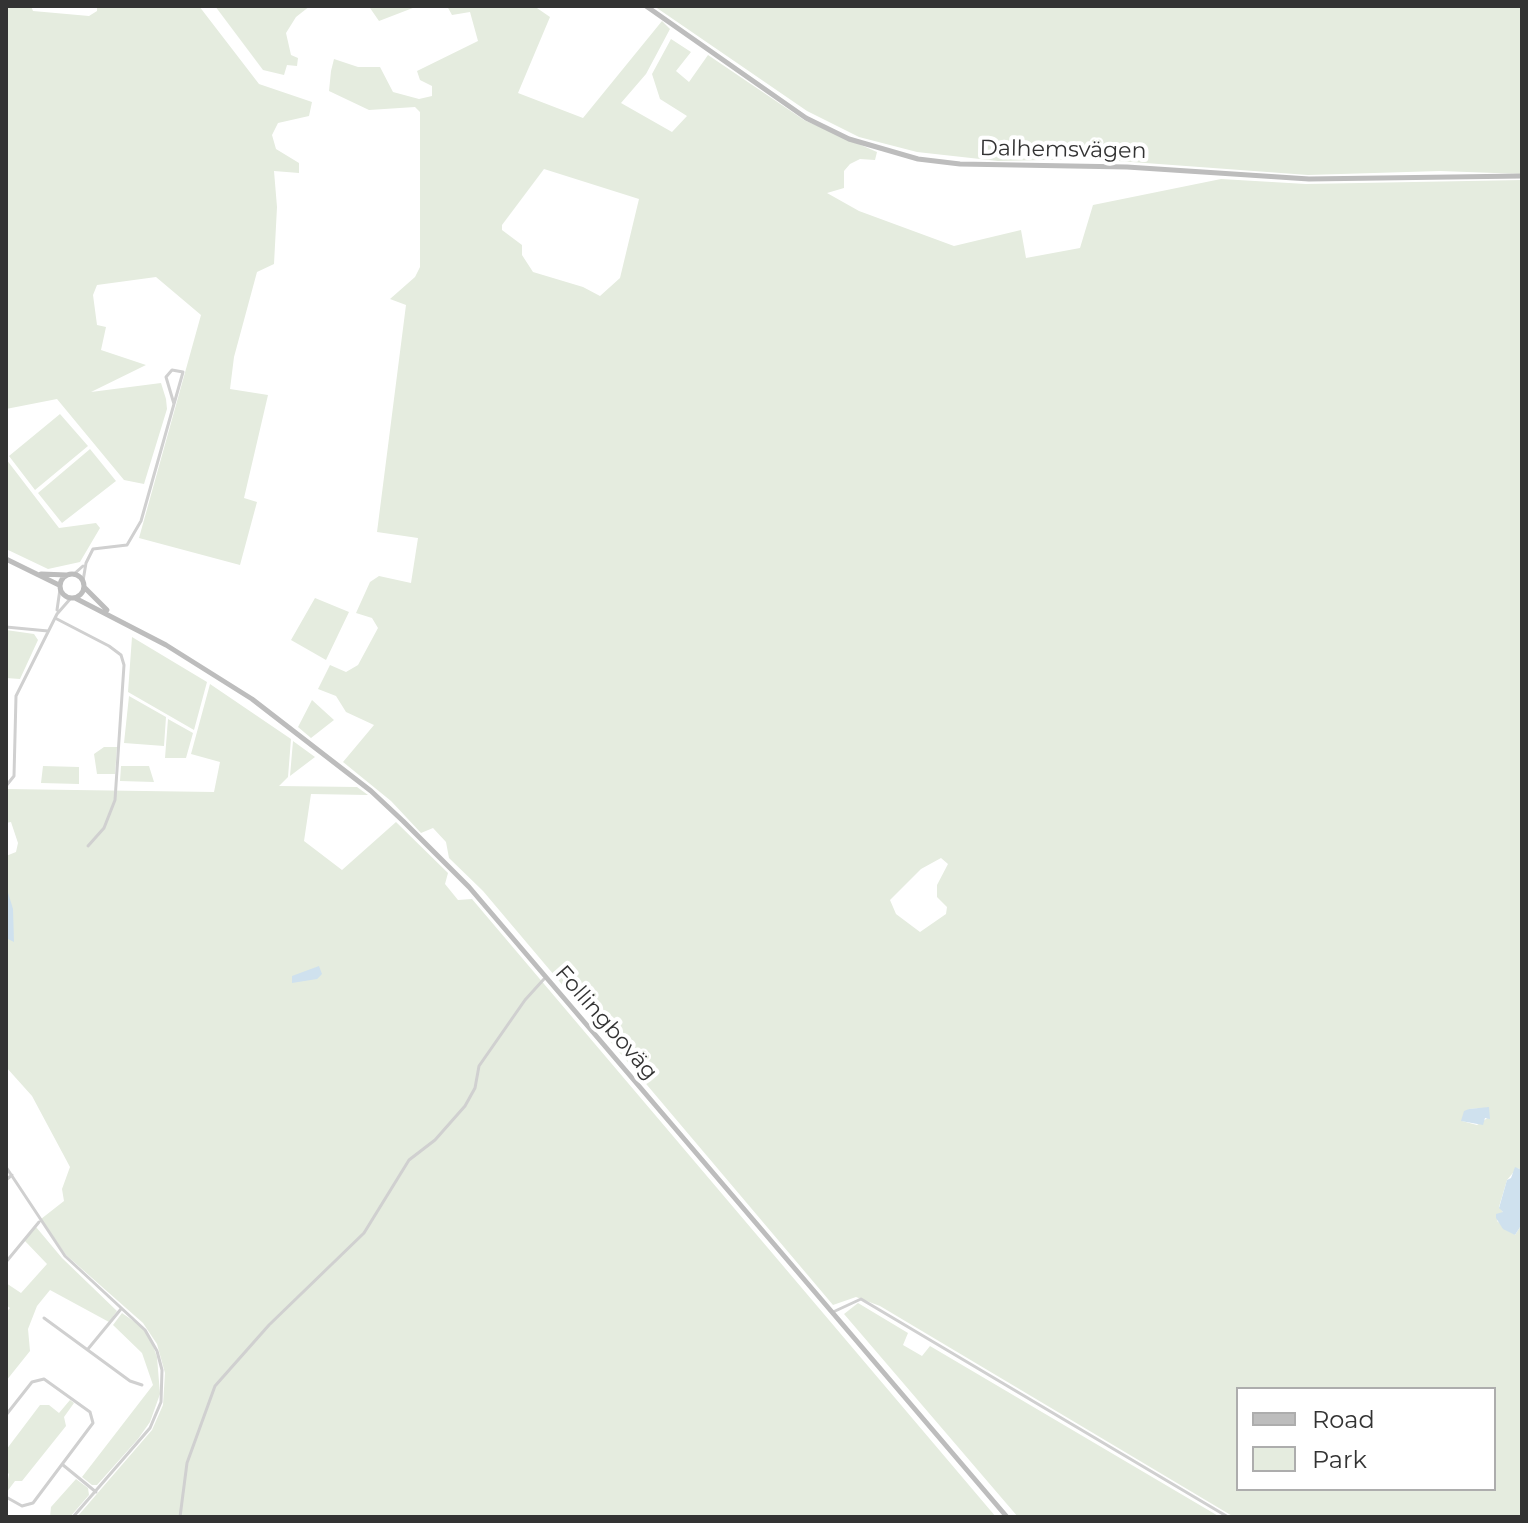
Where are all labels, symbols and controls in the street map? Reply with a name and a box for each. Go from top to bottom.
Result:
street label: Dalhemsvägen [979,135,1147,165]
street label: Follingboväg [549,960,663,1086]
legend [1236,1387,1496,1491]
text: Road [1312,1405,1375,1434]
text: Park [1312,1445,1367,1474]

